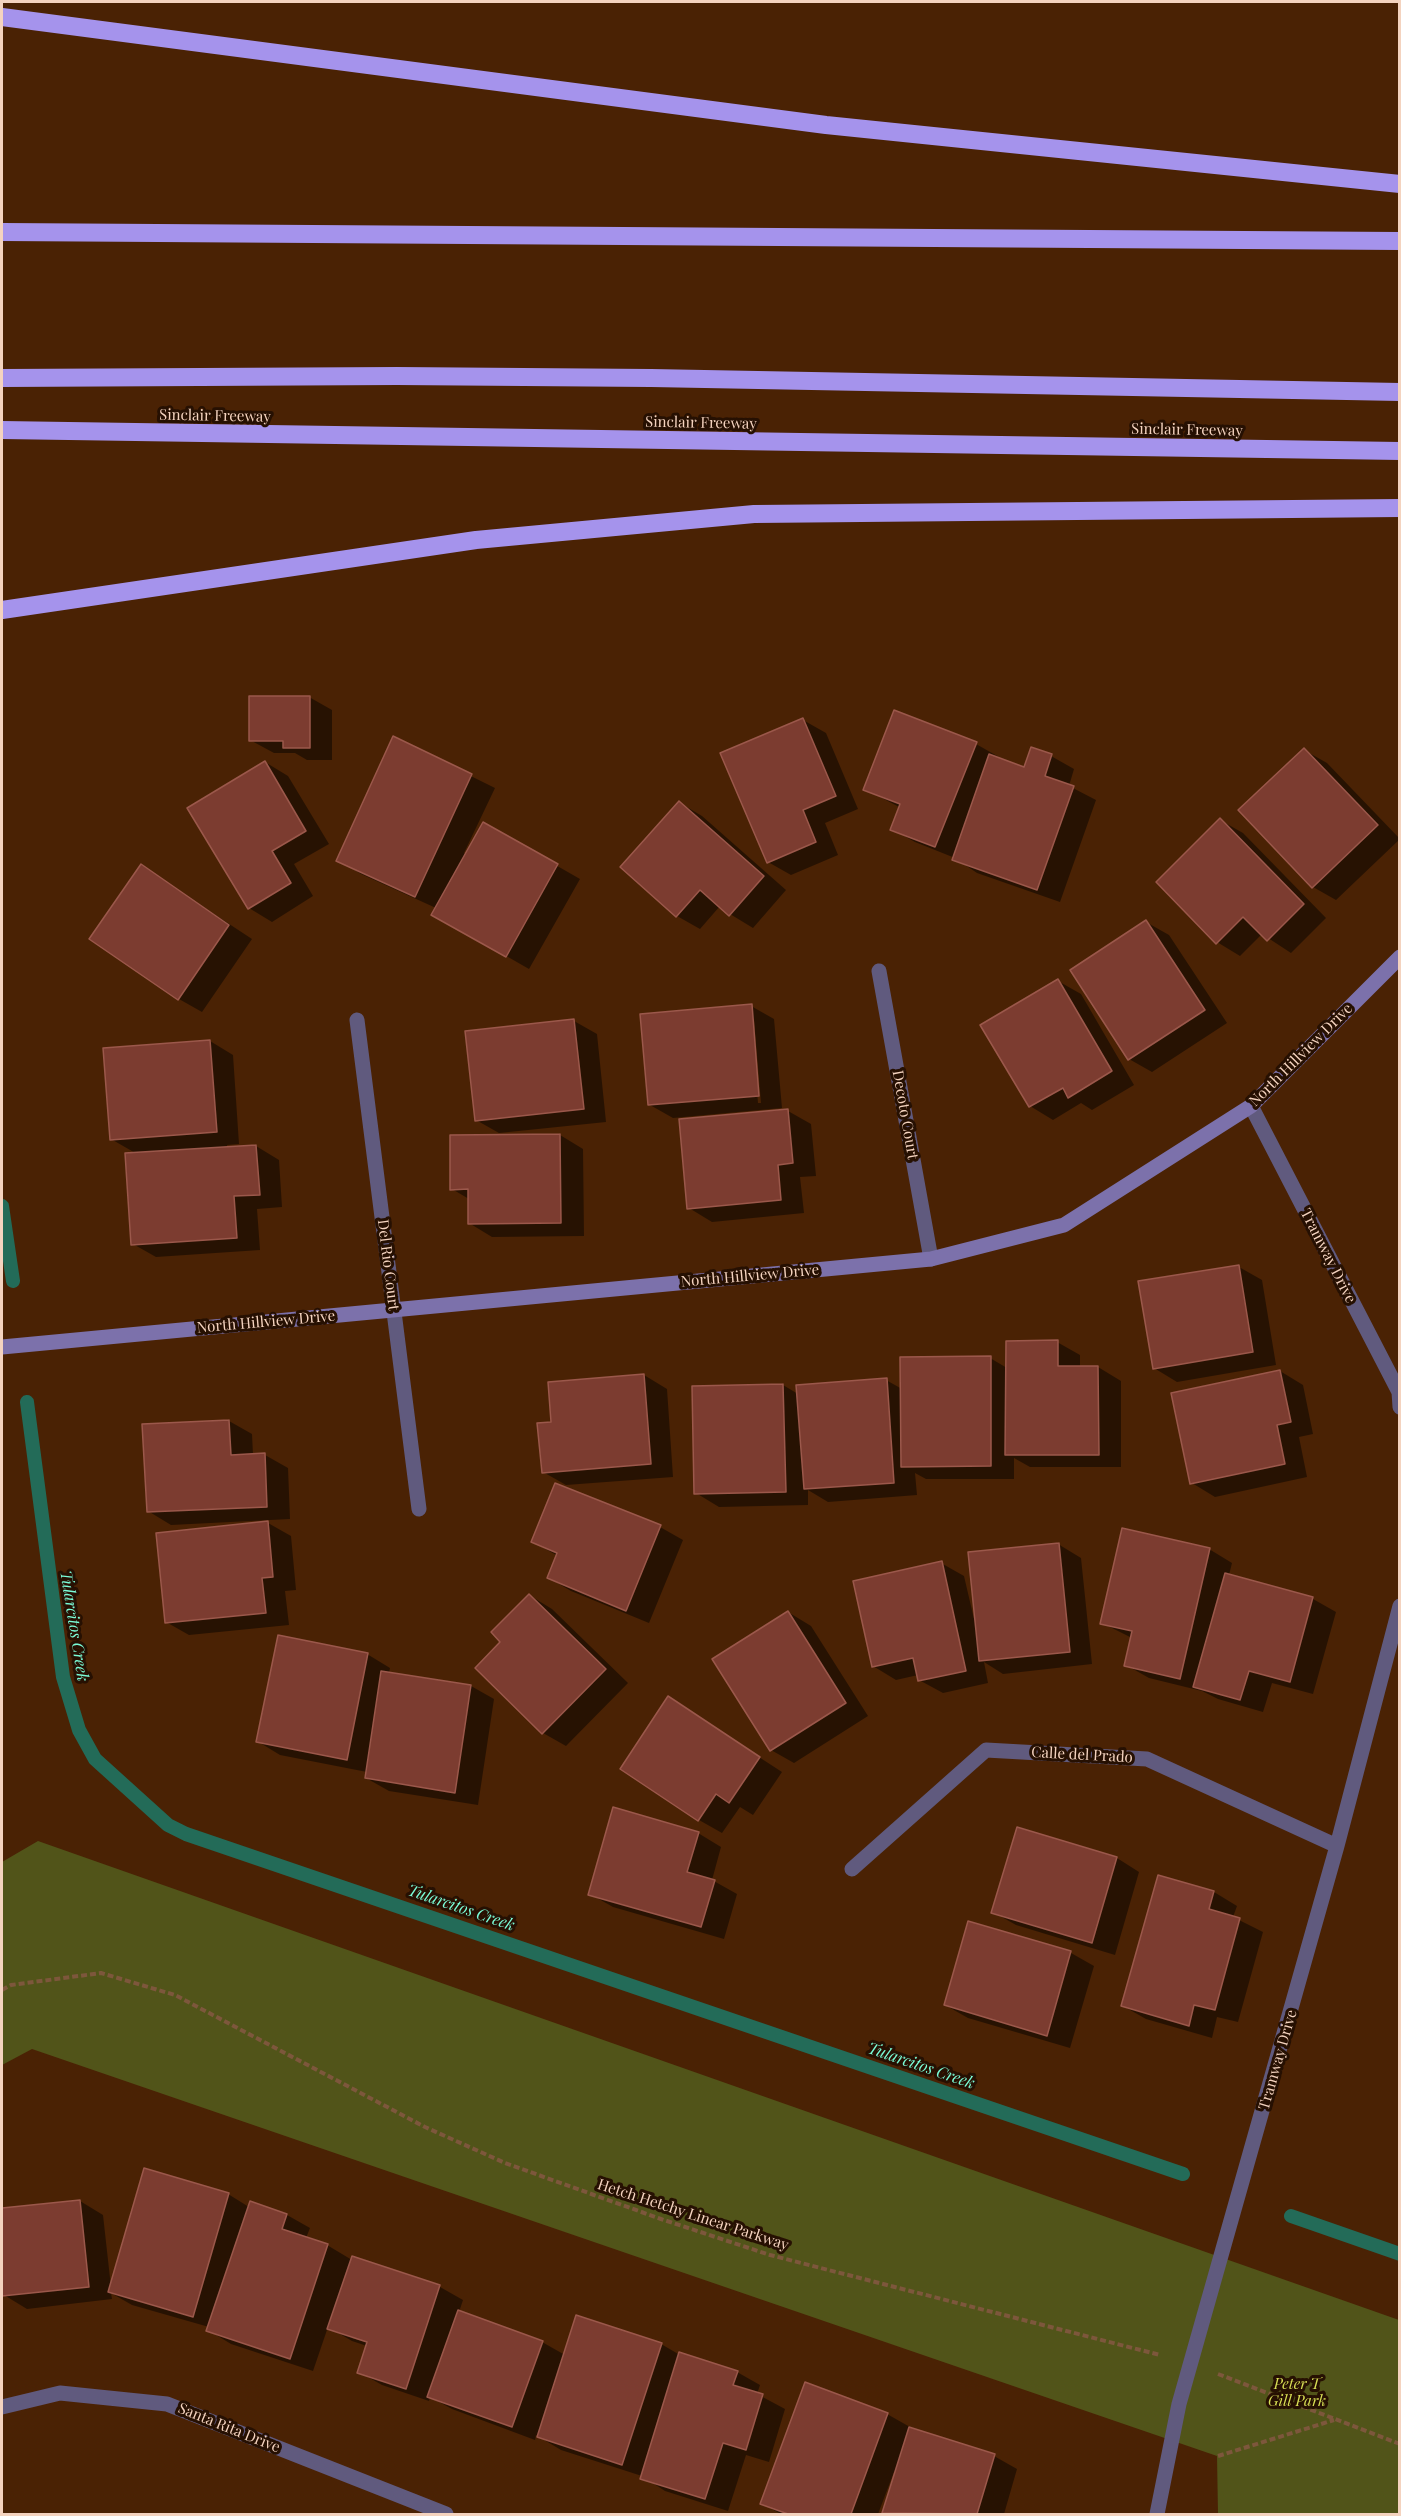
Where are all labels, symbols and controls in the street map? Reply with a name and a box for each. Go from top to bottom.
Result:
street label: Sinclair Freeway [159,406,271,426]
street label: Sinclair Freeway [645,413,757,433]
street label: Sinclair Freeway [1131,420,1243,440]
street label: North Hillview Drive [1246,1000,1356,1110]
street label: Decoto Court [888,1069,922,1161]
street label: Tramway Drive [1296,1206,1360,1306]
street label: Del Rio Court [373,1218,403,1312]
street label: North Hillview Drive [680,1261,820,1291]
street label: North Hillview Drive [196,1307,336,1337]
water label: Tularcitos Creek [56,1569,92,1683]
street label: Calle del Prado [1031,1743,1133,1767]
water label: Tularcitos Creek [405,1881,517,1935]
street label: Tramway Drive [1255,2008,1301,2112]
water label: Tularcitos Creek [865,2039,977,2093]
street label: Hetch Hetchy Linear Parkway [595,2176,791,2254]
park label: Peter T Gill Park [1268,2375,1326,2410]
street label: Santa Rita Drive [175,2399,283,2457]

